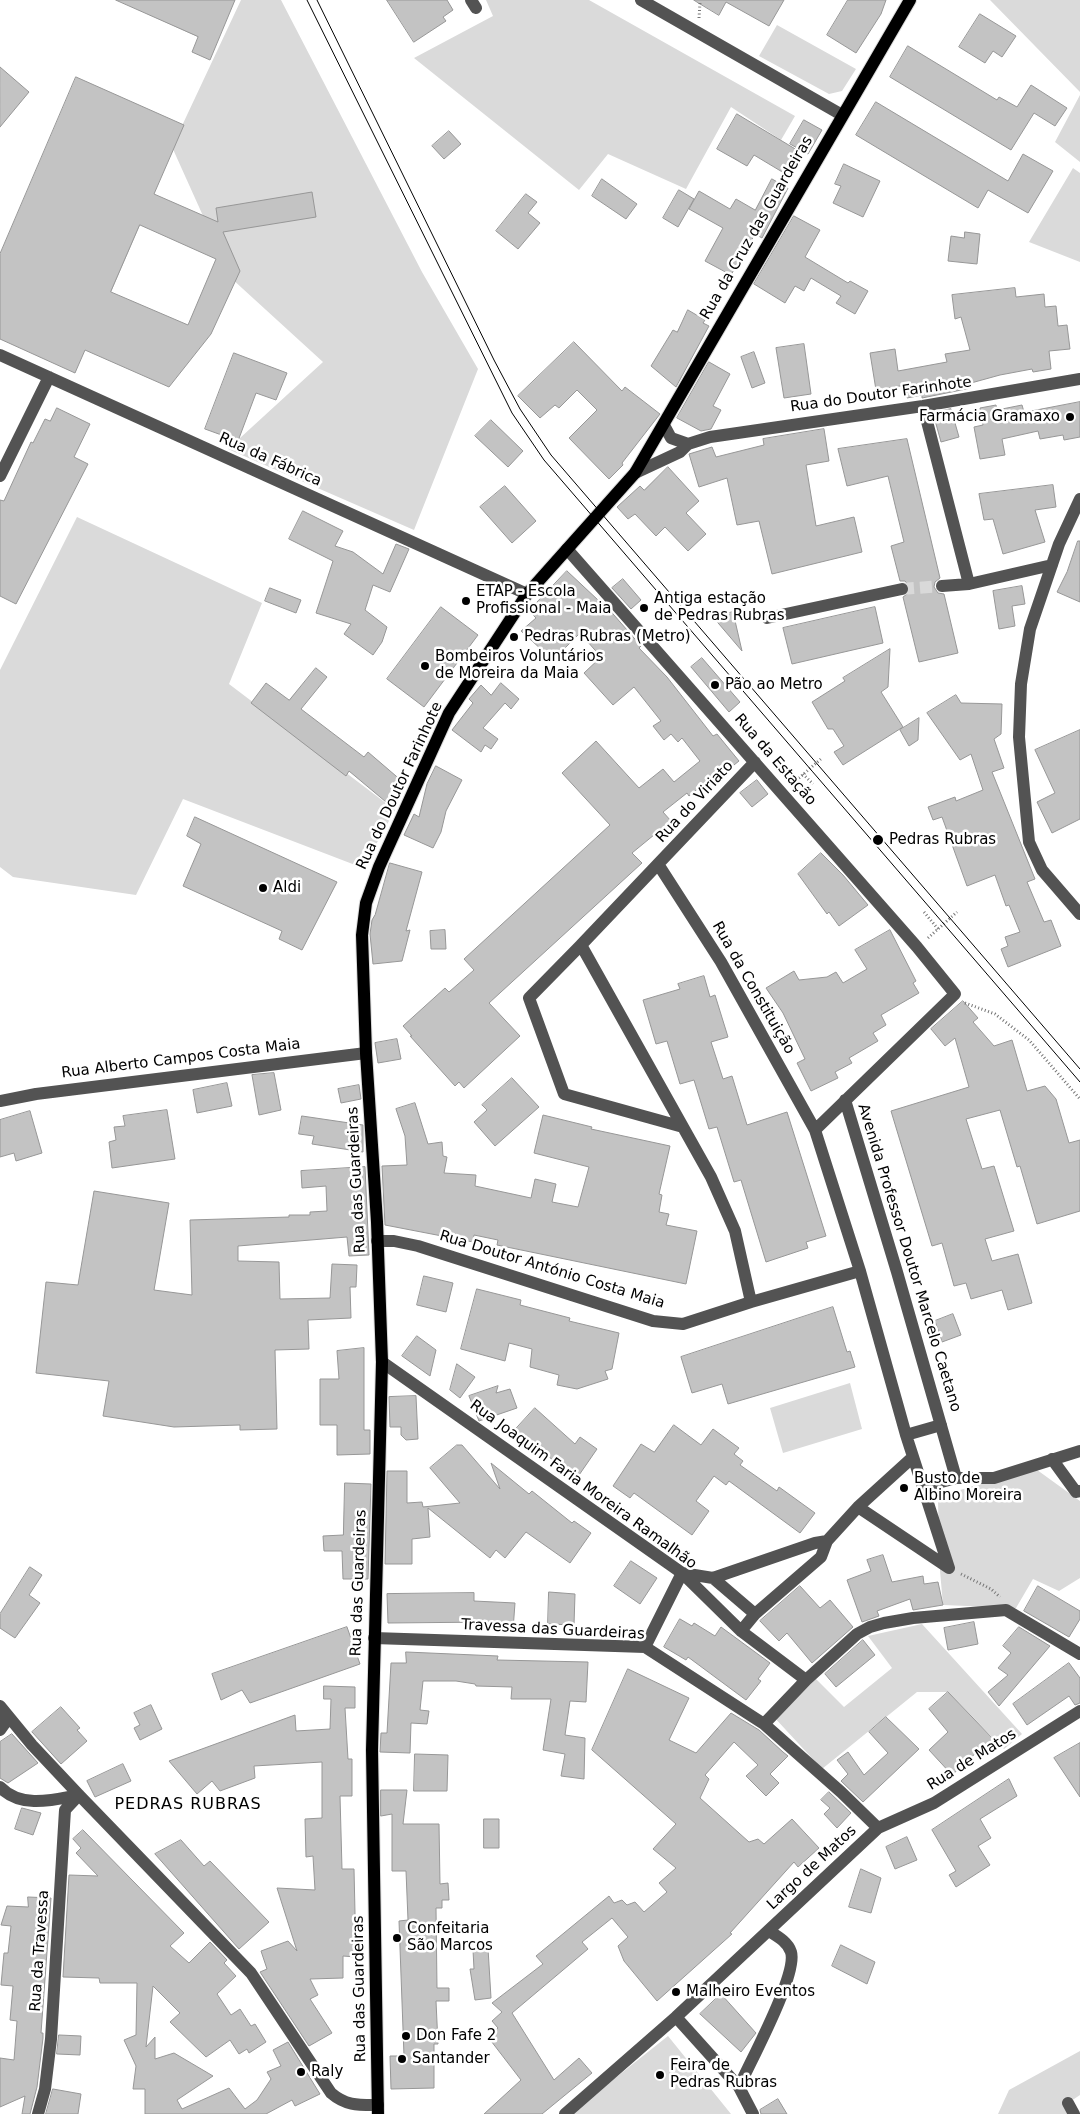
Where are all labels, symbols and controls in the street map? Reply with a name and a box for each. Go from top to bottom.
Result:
street label: Rua da Cruz das Guardeiras [697,133,817,323]
street label: Rua do Doutor Farinhote [789,373,973,417]
place label: Farmácia Gramaxo [919,408,1060,426]
marker: Farmácia Gramaxo [1064,411,1076,423]
street label: Rua da Fábrica [216,429,324,491]
place label: ETAP - Escola Profissional - Maia [476,583,612,618]
place label: Antiga estação de Pedras Rubras [654,590,785,625]
marker: ETAP - Escola Profissional - Maia [460,595,472,607]
marker: Antiga estação de Pedras Rubras [638,602,650,614]
place label: Pedras Rubras (Metro) [524,628,691,646]
marker: Pedras Rubras (Metro) [508,631,520,643]
place label: Bombeiros Voluntários de Moreira da Maia [435,648,603,683]
marker: Bombeiros Voluntários de Moreira da Maia [419,660,431,672]
place label: Pão ao Metro [725,676,823,694]
marker: Pão ao Metro [709,679,721,691]
street label: Rua do Doutor Farinhote [353,699,447,873]
street label: Rua da Estação [730,710,820,810]
street label: Rua do Viriato [652,757,738,847]
place label: Pedras Rubras [889,831,996,849]
marker: Pedras Rubras [871,833,885,847]
place label: Aldi [273,879,301,897]
marker: Aldi [257,882,269,894]
street label: Rua da Constituição [708,919,798,1057]
street label: Rua Alberto Campos Costa Maia [60,1035,302,1083]
street label: Avenida Professor Doutor Marcelo Caetano [853,1102,965,1414]
street label: Rua das Guardeiras [344,1106,370,1254]
street label: Rua Doutor António Costa Maia [437,1227,667,1313]
street label: Rua Joaquim Faria Moreira Ramalhão [466,1397,700,1573]
place label: Busto de Albino Moreira [914,1470,1022,1505]
marker: Busto de Albino Moreira [898,1482,910,1494]
street label: Rua das Guardeiras [347,1509,371,1657]
street label: Travessa das Guardeiras [461,1616,645,1644]
street label: Rua de Matos [924,1725,1020,1795]
district label: PEDRAS RUBRAS [113,1795,263,1815]
street label: Largo de Matos [764,1822,860,1914]
street label: Rua da Travessa [27,1890,53,2012]
street label: Rua das Guardeiras [350,1915,370,2063]
place label: Confeitaria São Marcos [407,1920,493,1955]
marker: Confeitaria São Marcos [391,1932,403,1944]
place label: Malheiro Eventos [686,1983,815,2001]
marker: Malheiro Eventos [670,1986,682,1998]
place label: Don Fafe 2 [416,2027,496,2045]
marker: Don Fafe 2 [400,2030,412,2042]
place label: Santander [412,2050,490,2068]
marker: Santander [396,2053,408,2065]
place label: Feira de Pedras Rubras [670,2057,777,2092]
place label: Raly [311,2063,343,2081]
marker: Raly [295,2066,307,2078]
marker: Feira de Pedras Rubras [654,2069,666,2081]

